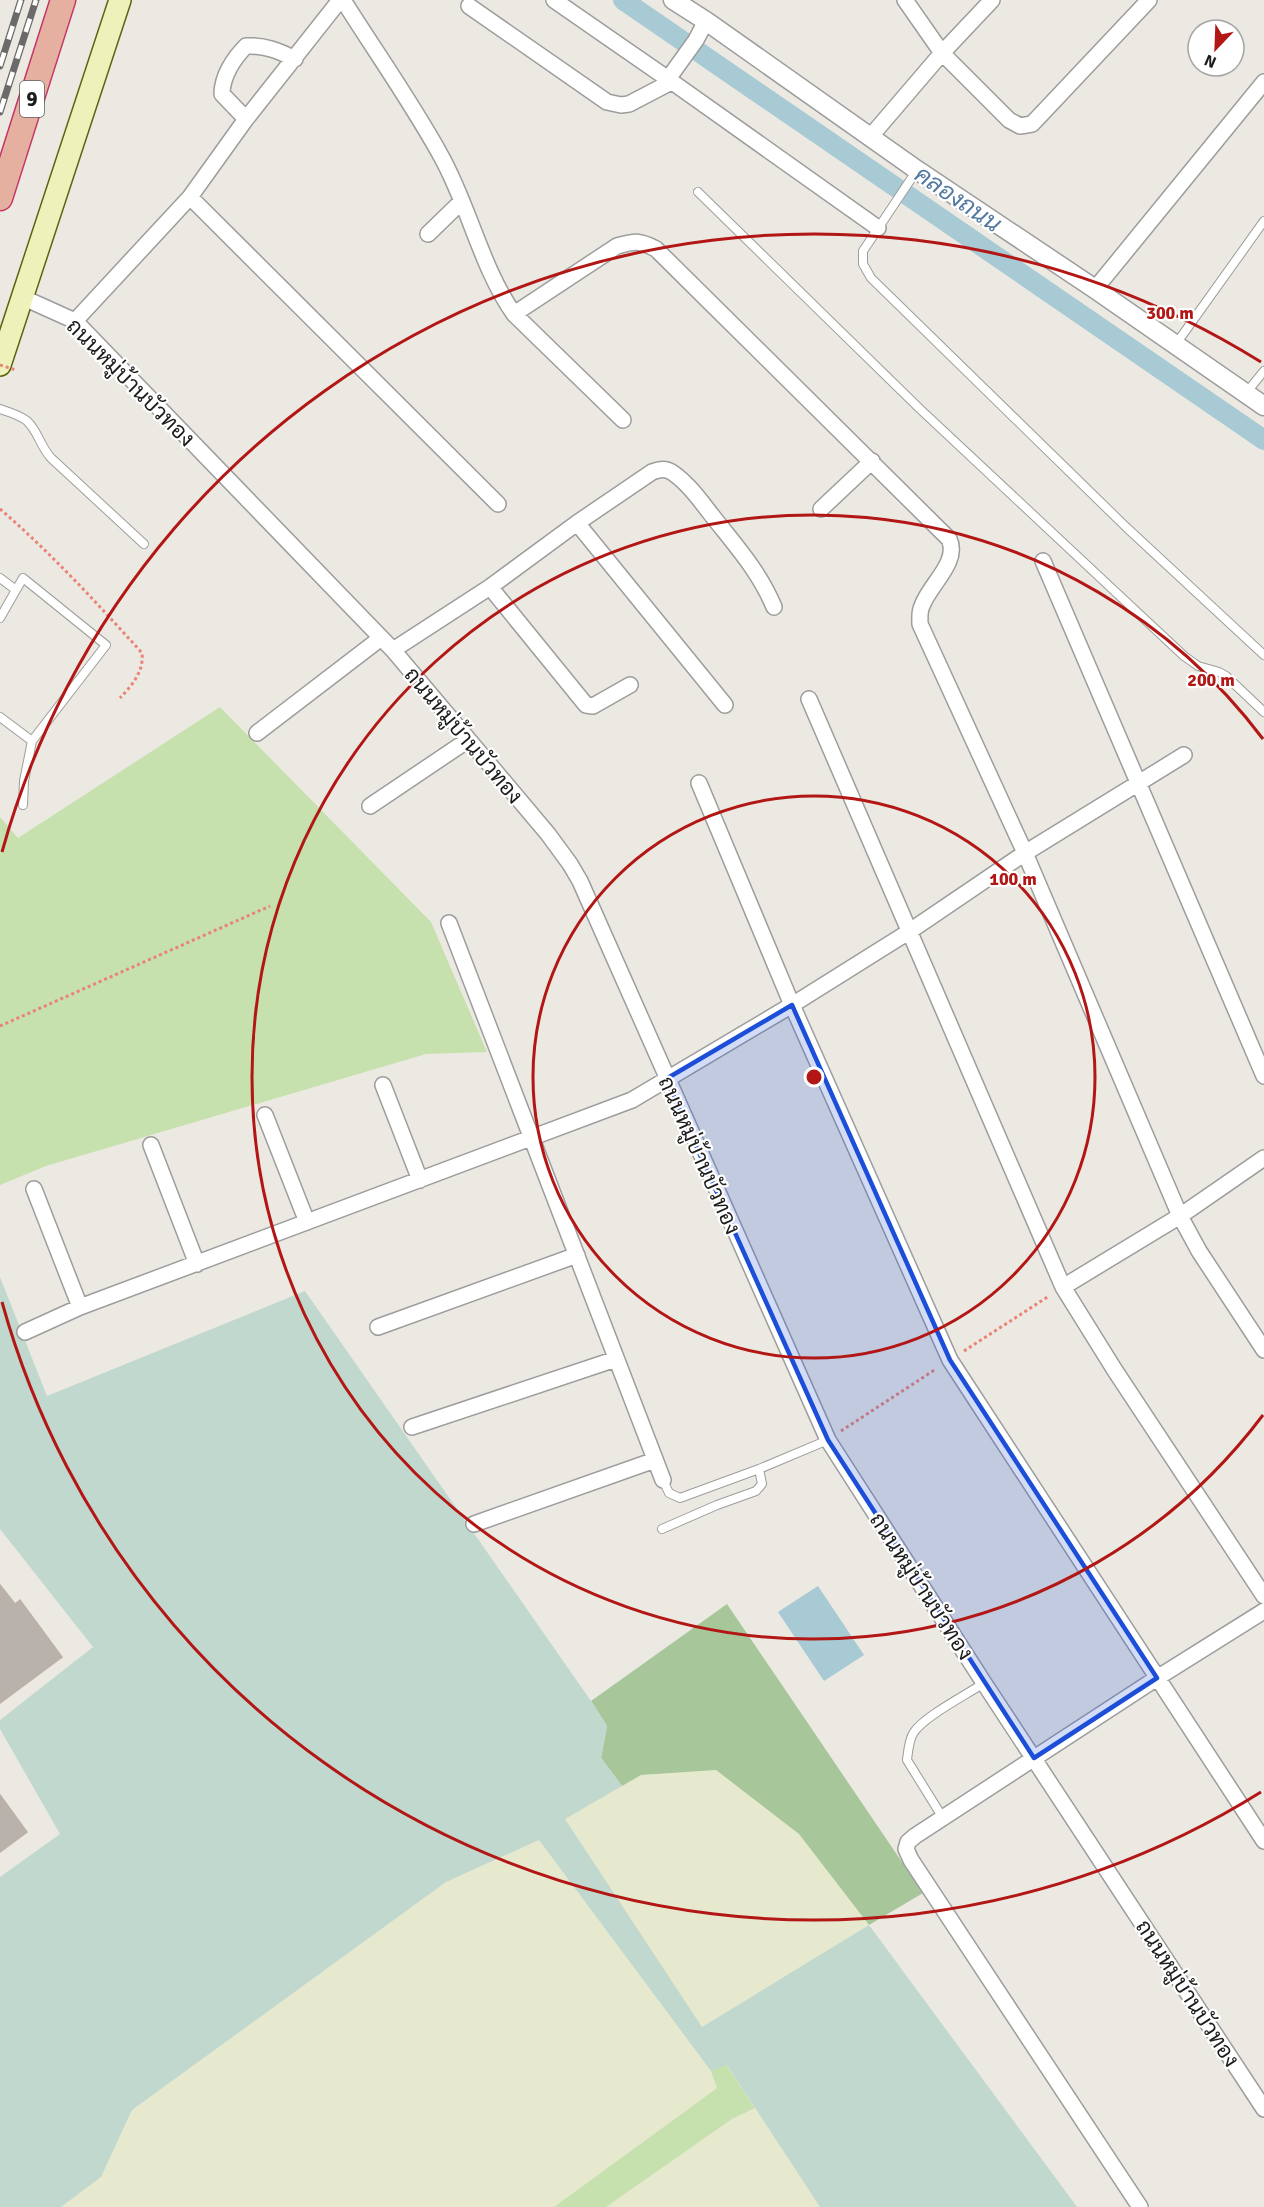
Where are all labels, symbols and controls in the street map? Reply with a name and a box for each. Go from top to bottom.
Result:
north arrow [1186,18,1246,78]
text: N [1201,50,1220,72]
road number: 9 [20,81,44,117]
water label: คลองถนน [909,159,1007,239]
text: 300 m [1146,302,1194,324]
street label: ถนนหมู่บ้านบัวทอง [60,312,201,453]
street label: ถนนหมู่บ้านบัวทอง [397,661,529,810]
text: 200 m [1187,669,1235,691]
text: 100 m [989,868,1037,890]
centre of rings [804,1067,824,1087]
street label: ถนนหมู่บ้านบัวทอง [651,1072,747,1239]
street label: ถนนหมู่บ้านบัวทอง [862,1507,980,1666]
street label: ถนนหมู่บ้านบัวทอง [1128,1914,1246,2073]

